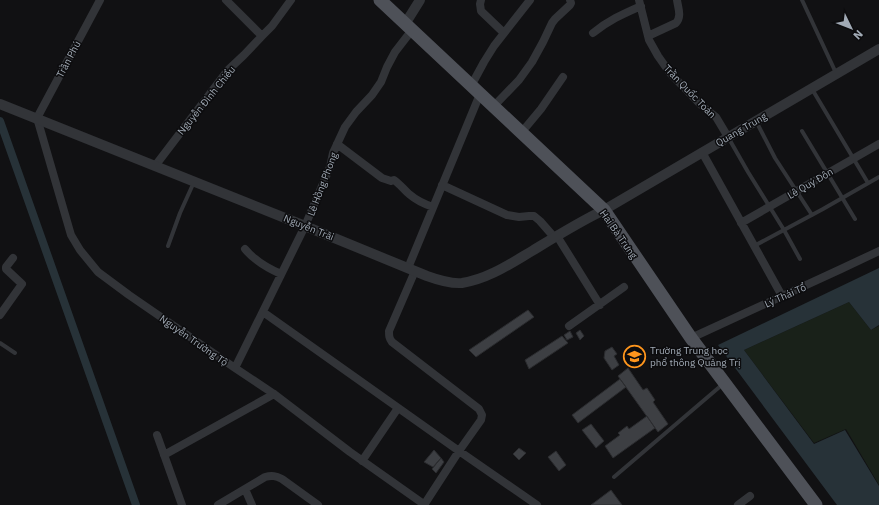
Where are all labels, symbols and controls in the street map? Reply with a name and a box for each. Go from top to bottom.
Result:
north arrow [831,8,871,48]
text: N [850,27,866,43]
street label: Trần Phú [53,39,84,80]
street label: Trần Quốc Toản [661,62,719,121]
street label: Nguyễn Đình Chiểu [175,63,238,137]
street label: Quang Trung [713,109,770,149]
street label: Lê Hồng Phong [304,150,341,218]
street label: Lê Quý Đôn [785,165,836,202]
street label: Hai Bà Trưng [597,207,641,262]
street label: Nguyễn Trãi [282,211,336,243]
street label: Lý Thái Tổ [762,280,808,310]
street label: Nguyễn Trường Tộ [157,312,231,369]
school or university icon: Trường Trung học phổ thông Quảng Trị [622,343,648,369]
place label: Trường Trung học phổ thông Quảng Trị [650,344,740,369]

